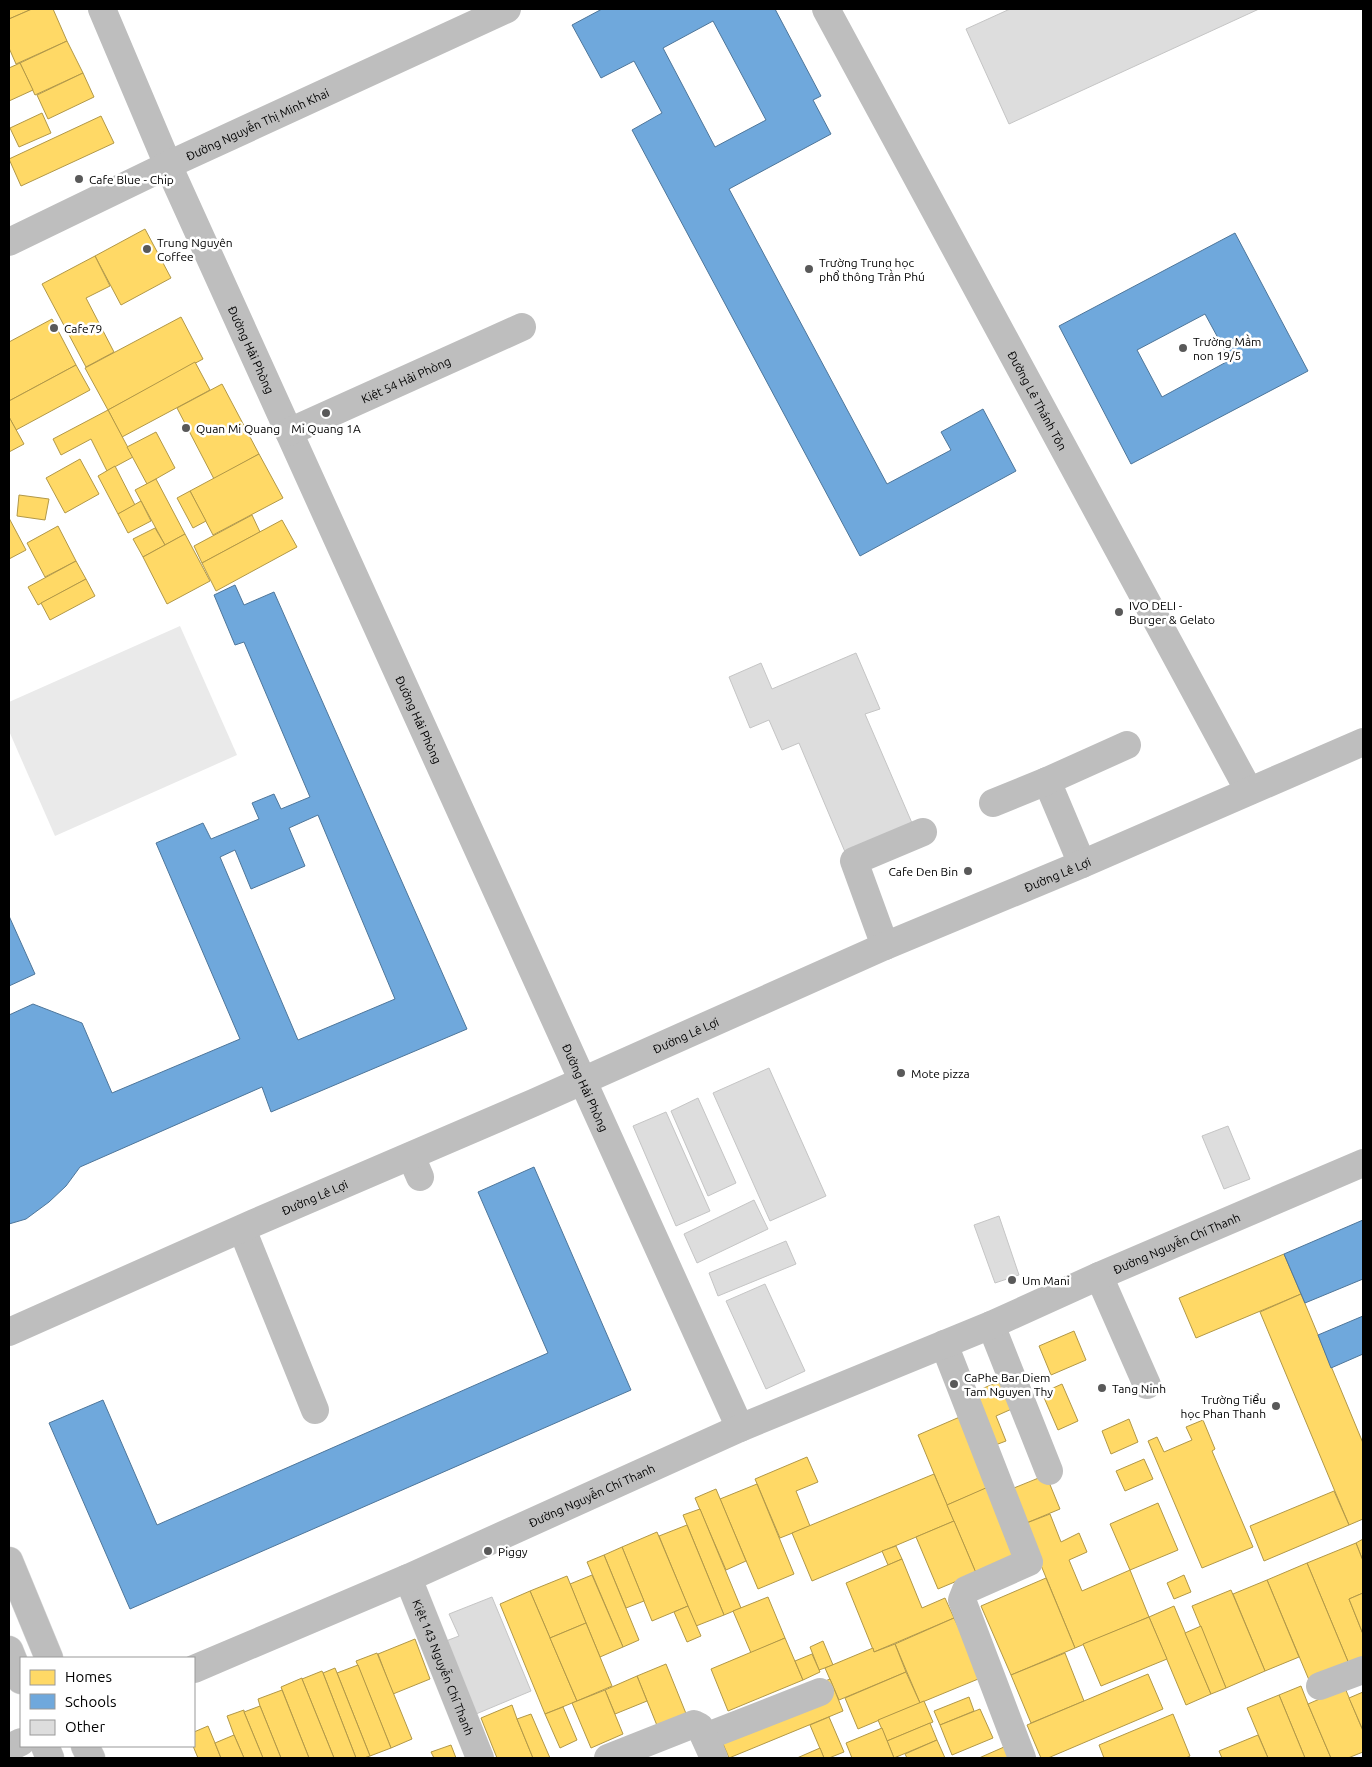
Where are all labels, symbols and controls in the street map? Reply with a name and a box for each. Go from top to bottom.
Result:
street label: Đường Nguyễn Thị Minh Khai [184,85,331,162]
marker: Cafe Blue - Chip [73,173,85,185]
place label: Cafe Blue - Chip [89,173,174,186]
place label: Trung Nguyên Coffee [157,236,233,263]
marker: Trung Nguyên Coffee [141,243,153,255]
place label: Trường Trung học phổ thông Trần Phú [819,256,925,283]
marker: Trường Trung học phổ thông Trần Phú [803,263,815,275]
street label: Đường Hải Phòng [226,304,277,395]
marker: Cafe79 [48,322,60,334]
place label: Cafe79 [64,322,102,335]
place label: Trường Mầm non 19/5 [1193,334,1261,362]
marker: Trường Mầm non 19/5 [1177,342,1189,354]
street label: Đường Lê Thánh Tôn [1006,349,1070,452]
street label: Kiệt 54 Hải Phòng [359,354,452,405]
marker: Mi Quang 1A [320,407,332,419]
marker: Quan Mi Quang [180,422,192,434]
place label: Quan Mi Quang [196,422,280,435]
place label: Mi Quang 1A [291,422,361,435]
place label: IVO DELI - Burger & Gelato [1129,599,1215,626]
marker: IVO DELI - Burger & Gelato [1113,606,1125,618]
street label: Đường Hải Phòng [394,674,445,765]
street label: Đường Lê Lợi [1022,855,1093,894]
place label: Cafe Den Bin [888,865,958,878]
marker: Cafe Den Bin [962,865,974,877]
street label: Đường Lê Lợi [651,1015,721,1055]
street label: Đường Hải Phòng [560,1042,611,1133]
marker: Mote pizza [895,1067,907,1079]
place label: Mote pizza [911,1067,970,1080]
street label: Đường Lê Lợi [279,1177,350,1217]
street label: Đường Nguyễn Chí Thanh [1111,1210,1242,1276]
marker: Um Mani [1006,1274,1018,1286]
place label: Um Mani [1022,1274,1070,1287]
place label: CaPhe Bar Diem Tam Nguyen Thy [964,1371,1053,1398]
marker: CaPhe Bar Diem Tam Nguyen Thy [948,1378,960,1390]
marker: Tang Ninh [1096,1382,1108,1394]
place label: Tang Ninh [1112,1382,1166,1395]
place label: Trường Tiểu học Phan Thanh [1181,1393,1266,1421]
marker: Trường Tiểu học Phan Thanh [1270,1400,1282,1412]
street label: Đường Nguyễn Chí Thanh [527,1461,657,1529]
marker: Piggy [482,1545,494,1557]
place label: Piggy [498,1545,528,1558]
street label: Kiệt 143 Nguyễn Chí Thanh [411,1597,477,1737]
legend [20,1657,195,1747]
text: Homes [65,1668,112,1685]
text: Schools [65,1693,116,1710]
text: Other [65,1718,105,1735]

